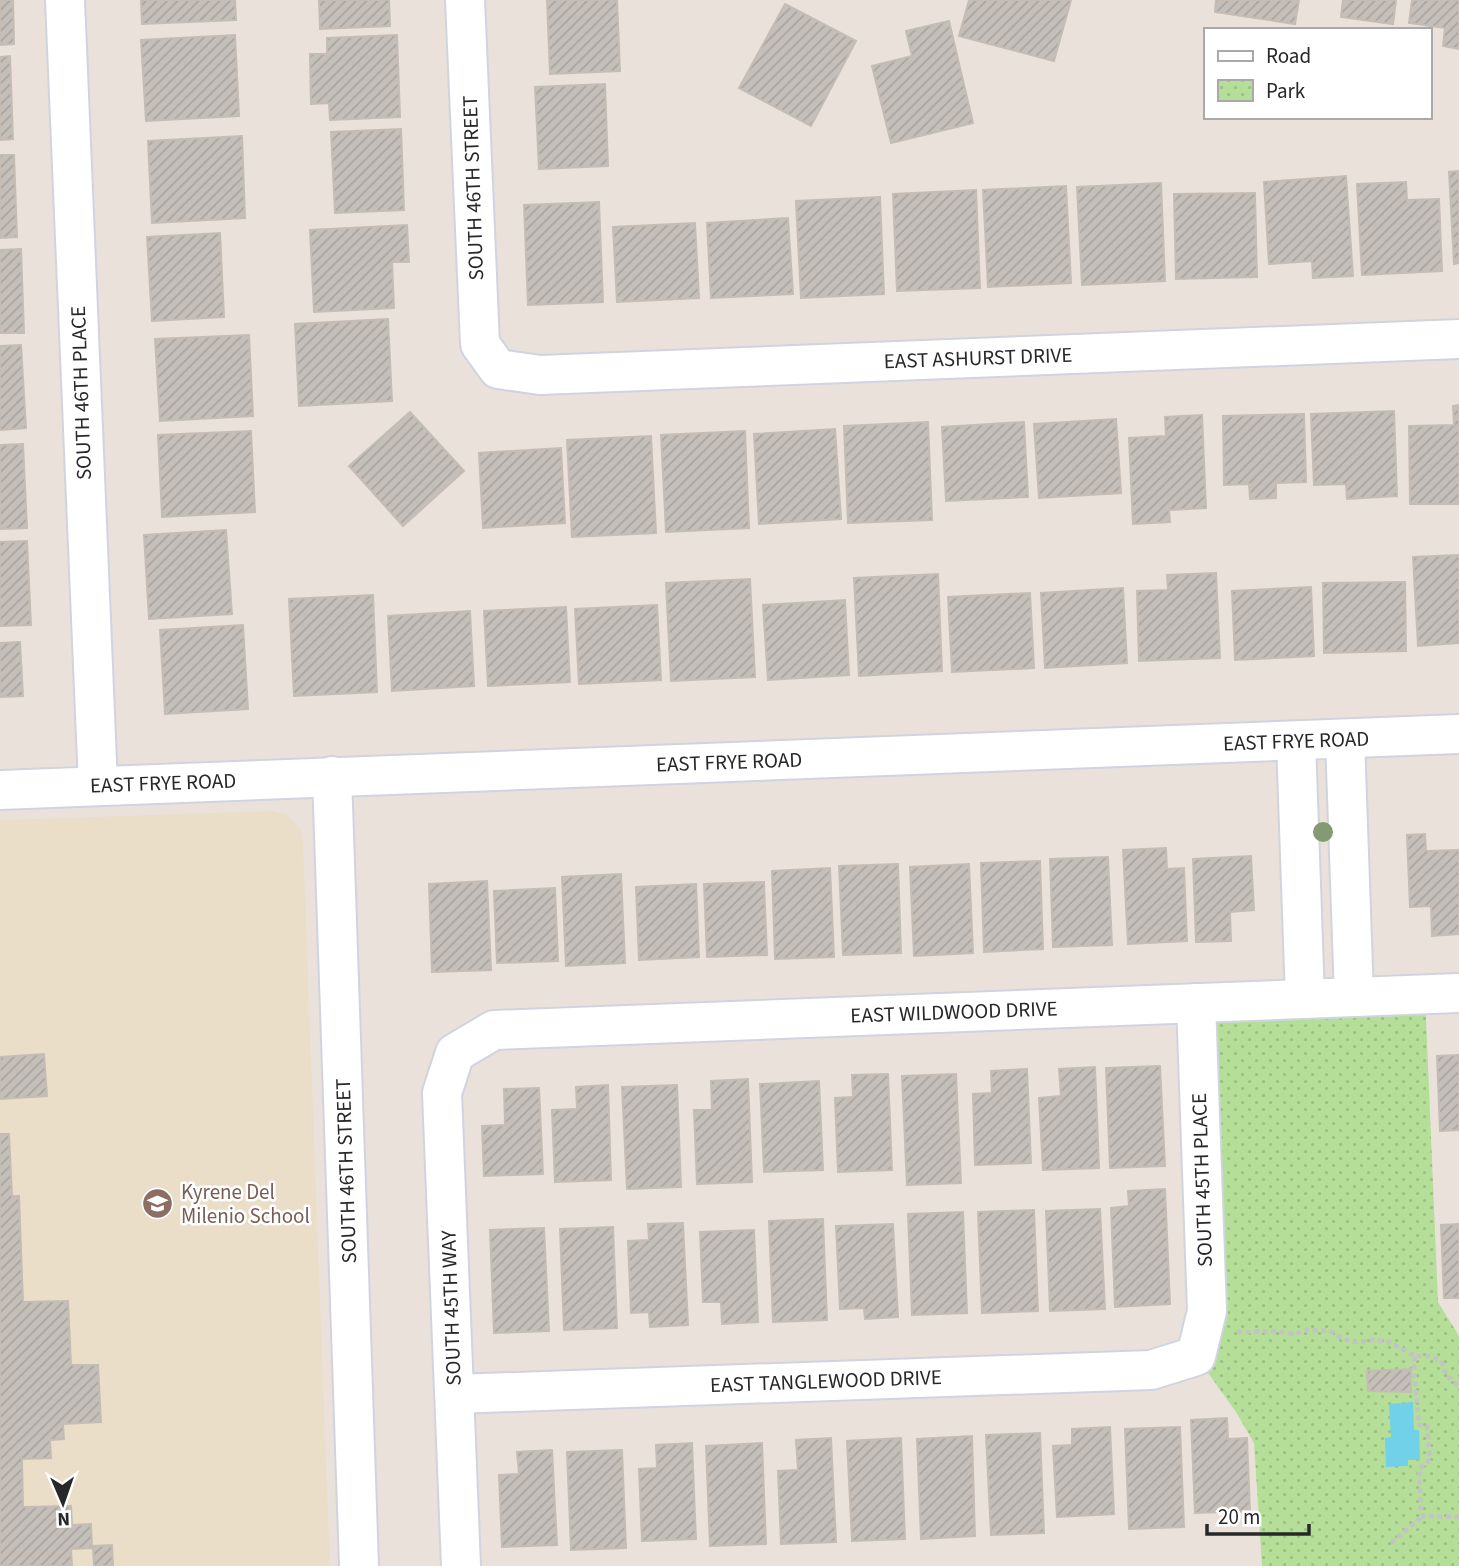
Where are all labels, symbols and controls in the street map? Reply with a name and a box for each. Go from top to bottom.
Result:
legend [1204,28,1431,119]
text: Road [1266,41,1311,71]
text: Park [1266,76,1306,106]
street label: SOUTH 46TH STREET [455,95,491,281]
street label: SOUTH 46TH PLACE [63,305,99,481]
street label: EAST ASHURST DRIVE [883,340,1073,376]
street label: EAST FRYE ROAD [1222,723,1370,759]
street label: EAST FRYE ROAD [655,744,803,780]
street label: EAST FRYE ROAD [89,765,237,801]
street label: EAST WILDWOOD DRIVE [850,993,1058,1031]
street label: SOUTH 46TH STREET [328,1078,364,1264]
street label: SOUTH 45TH PLACE [1184,1092,1220,1268]
place label: Kyrene Del Milenio School [181,1177,310,1231]
school or university icon: Kyrene Del Milenio School [141,1187,175,1221]
street label: SOUTH 45TH WAY [433,1229,469,1386]
street label: EAST TANGLEWOOD DRIVE [710,1362,942,1400]
north arrow [28,1468,98,1538]
scale bar [1207,1492,1308,1536]
text: 20 m [1218,1502,1260,1532]
text: N [57,1505,70,1532]

